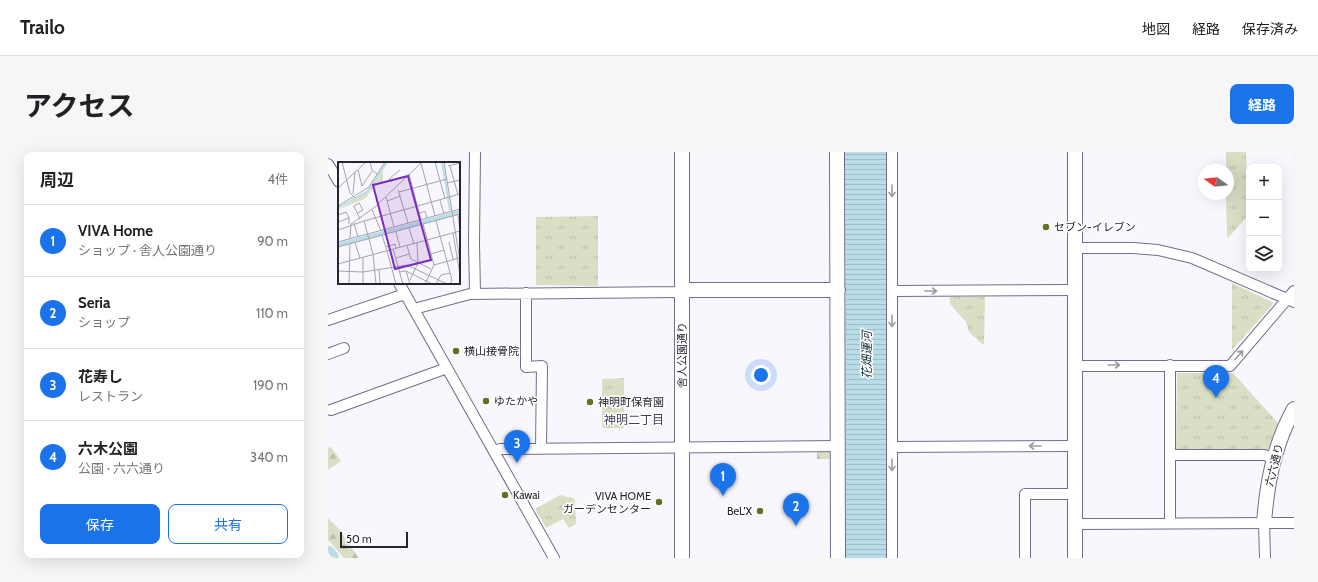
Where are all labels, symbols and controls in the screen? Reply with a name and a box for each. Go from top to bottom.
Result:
text: Trailo [20,16,65,39]
text: 地図 [1142,20,1170,38]
text: 経路 [1192,20,1220,38]
text: 保存済み [1242,20,1298,38]
button: 経路 [1230,84,1294,124]
text: アクセス [24,89,135,123]
inset map [338,162,460,284]
north arrow [1198,164,1234,200]
map controls [1246,164,1282,272]
button: + [1246,164,1282,200]
text: 周辺 [40,170,74,190]
text: 4件 [267,171,288,187]
one-way arrow [888,184,896,197]
button: − [1246,200,1282,236]
place label: セブン-イレブン [1054,220,1136,234]
text: VIVA Home [78,222,153,240]
marker: セブン-イレブン [1041,222,1051,232]
text: 1 [51,233,55,249]
text: 90 m [257,233,288,249]
button: layers [1246,236,1282,272]
text: ショップ · 舎人公園通り [78,242,217,258]
one-way arrow [924,287,937,295]
text: Seria [78,294,110,312]
text: 2 [50,305,56,321]
text: 110 m [256,305,288,321]
text: ショップ [78,314,130,330]
one-way arrow [888,314,896,327]
street label: 舎人公園通り [675,322,689,388]
water label: 花畑運河 [859,329,874,379]
place label: 横山接骨院 [464,344,519,358]
marker: 横山接骨院 [451,346,461,356]
one-way arrow [1234,350,1243,360]
one-way arrow [1107,361,1120,369]
your location [751,365,771,385]
pin: 4 [1203,365,1229,398]
text: 花寿し [78,368,123,386]
text: 3 [49,377,57,393]
text: 190 m [253,377,288,393]
text: レストラン [78,388,143,404]
place label: ゆたかや [494,394,538,408]
place label: 神明町保育園 [598,395,664,409]
marker: ゆたかや [481,396,491,406]
marker: 神明町保育園 [585,397,595,407]
district label: 神明二丁目 [604,412,664,427]
pin: 3 [504,430,530,463]
text: 六木公園 [78,440,138,458]
one-way arrow [1029,442,1042,450]
street label: 六六通り [1262,442,1286,488]
text: 4 [49,449,57,465]
text: 340 m [250,449,288,465]
one-way arrow [888,458,896,471]
text: 公園 · 六六通り [78,460,165,476]
pin: 1 [710,463,736,496]
place label: Kawai [513,488,540,502]
place label: VIVA HOME ガーデンセンター [563,489,651,516]
marker: Kawai [500,490,510,500]
pin: 2 [783,493,809,526]
marker: VIVA HOME ガーデンセンター [654,497,664,507]
button: 保存 [40,504,160,544]
button: 共有 [168,504,288,544]
place label: BeL'X [727,504,752,518]
marker: BeL'X [755,506,765,516]
scale bar [340,530,408,549]
text: 50 m [346,532,372,546]

